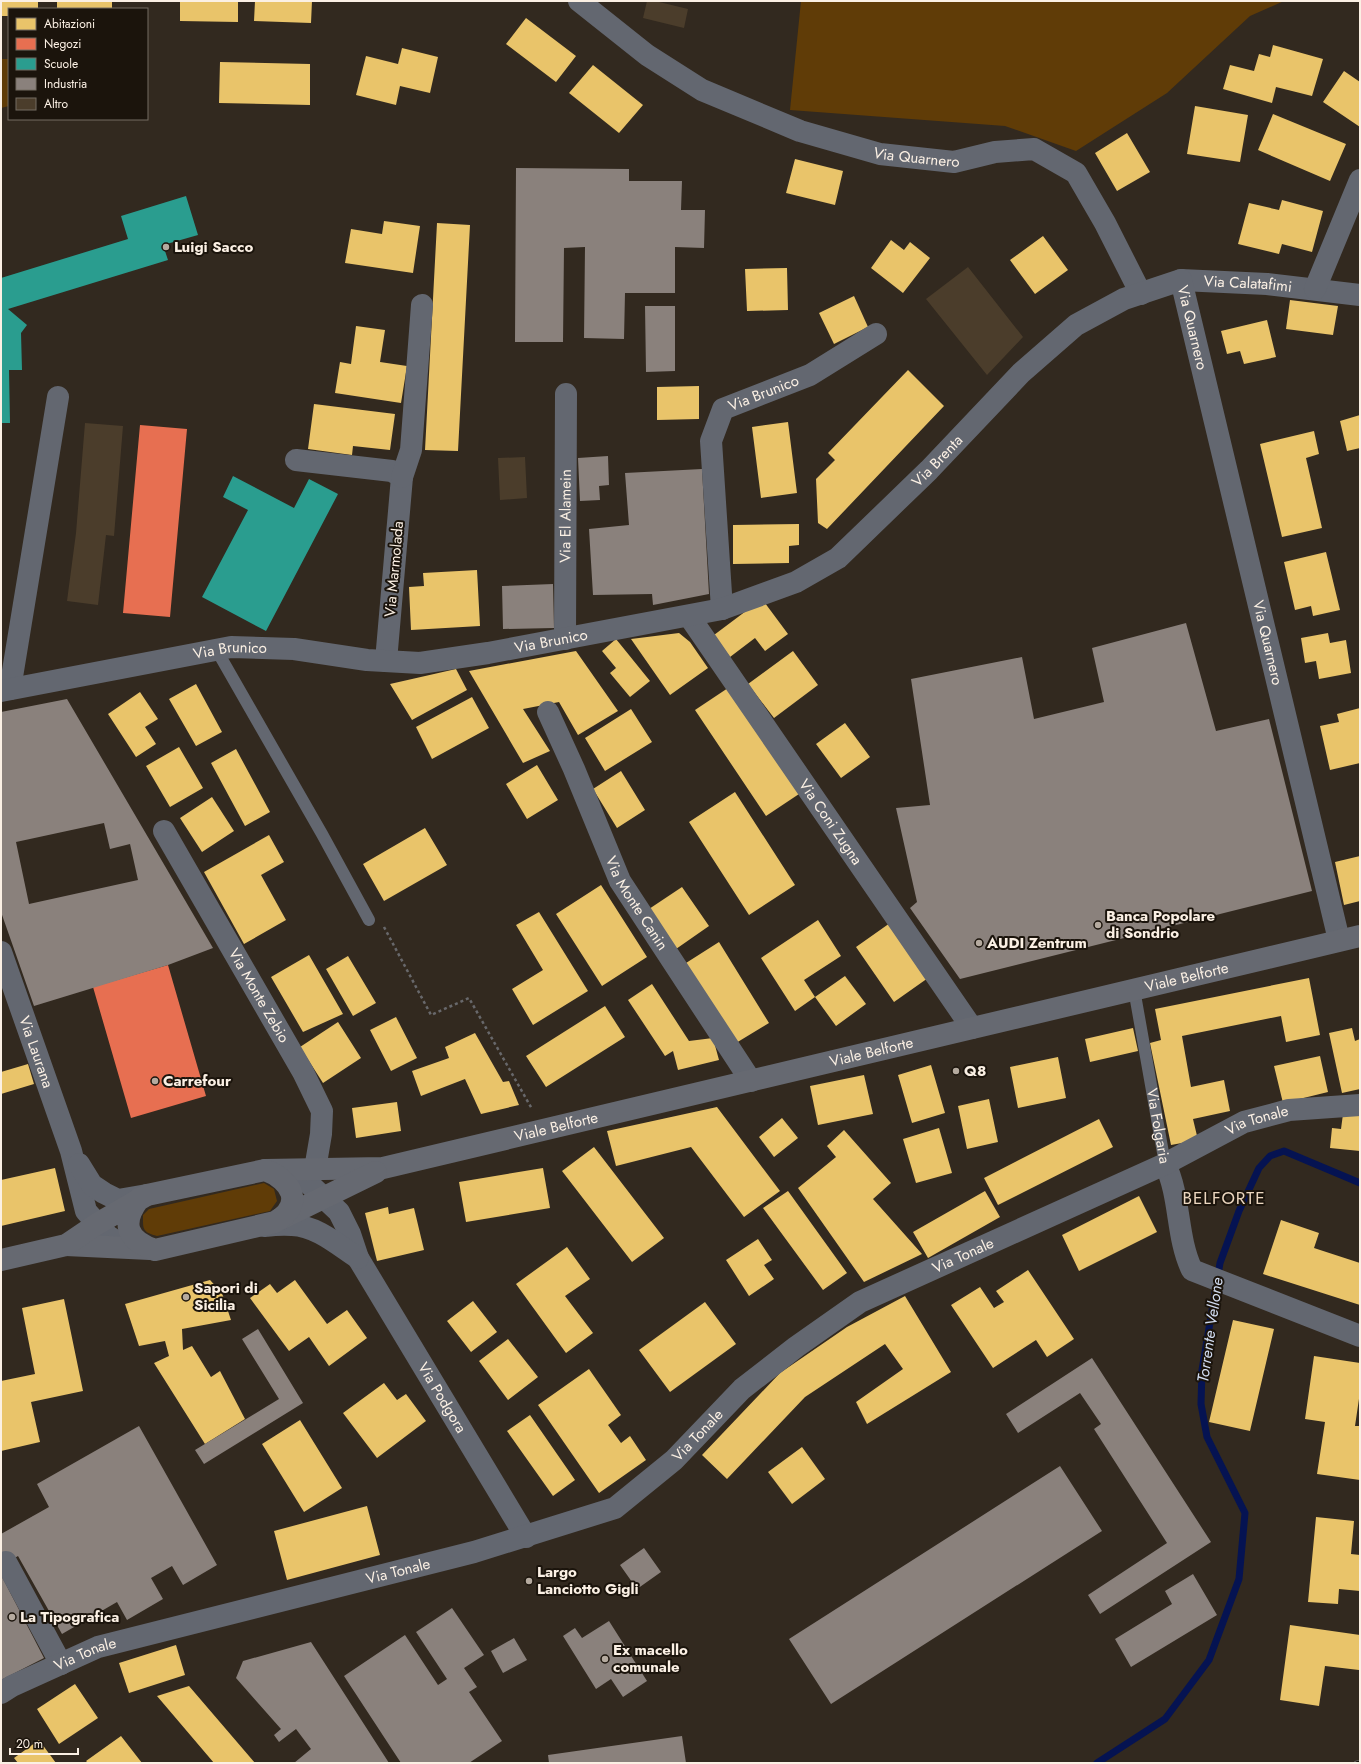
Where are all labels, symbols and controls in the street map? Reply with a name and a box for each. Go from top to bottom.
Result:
legend [8,8,148,120]
text: Abitazioni [44,15,95,33]
text: Negozi [44,35,81,53]
text: Scuole [44,55,78,73]
text: Industria [44,75,87,93]
text: Altro [44,95,68,113]
street label: Via Quarnero [871,142,962,173]
place label: Luigi Sacco [174,236,253,258]
marker: Luigi Sacco [161,242,171,252]
street label: Via Calatafimi [1203,270,1293,298]
street label: Via Quarnero [1172,283,1213,372]
street label: Via Brunico [725,369,802,417]
street label: Via Brenta [907,430,968,492]
street label: Via El Alamein [554,469,577,563]
street label: Via Marmolada [379,520,409,618]
street label: Via Quarnero [1247,598,1289,687]
street label: Via Brunico [513,623,590,659]
street label: Via Brunico [191,636,267,665]
street label: Via Coni Zugna [793,775,868,869]
street label: Via Monte Canin [600,853,673,955]
place label: Banca Popolare di Sondrio [1106,905,1216,944]
marker: Banca Popolare di Sondrio [1093,920,1103,930]
place label: AUDI Zentrum [986,932,1087,954]
marker: AUDI Zentrum [974,938,984,948]
street label: Via Monte Zebio [223,944,295,1047]
street label: Viale Belforte [1143,957,1231,998]
street label: Via Laurana [13,1013,59,1091]
street label: Viale Belforte [827,1031,916,1073]
place label: Q8 [964,1060,986,1082]
marker: Q8 [951,1066,961,1076]
place label: Carrefour [163,1070,232,1092]
marker: Carrefour [150,1076,160,1086]
street label: Via Folgaria [1141,1086,1176,1165]
street label: Via Tonale [1221,1100,1291,1141]
street label: Viale Belforte [512,1106,600,1147]
district label: BELFORTE [1182,1186,1266,1210]
street label: Via Tonale [929,1232,998,1279]
water label: Torrente Vellone [1191,1276,1229,1384]
place label: Sapori di Sicilia [194,1277,258,1316]
marker: Sapori di Sicilia [181,1292,191,1302]
street label: Via Podgora [412,1358,472,1437]
street label: Via Tonale [667,1404,728,1467]
street label: Via Tonale [364,1552,433,1590]
place label: Largo Lanciotto Gigli [537,1561,639,1600]
marker: Largo Lanciotto Gigli [524,1576,534,1586]
place label: La Tipografica [20,1606,119,1628]
marker: La Tipografica [7,1612,17,1622]
street label: Via Tonale [50,1632,119,1677]
place label: Ex macello comunale [613,1639,688,1678]
marker: Ex macello comunale [600,1654,610,1664]
scale bar [10,1730,78,1756]
text: 20 m [16,1735,43,1753]

